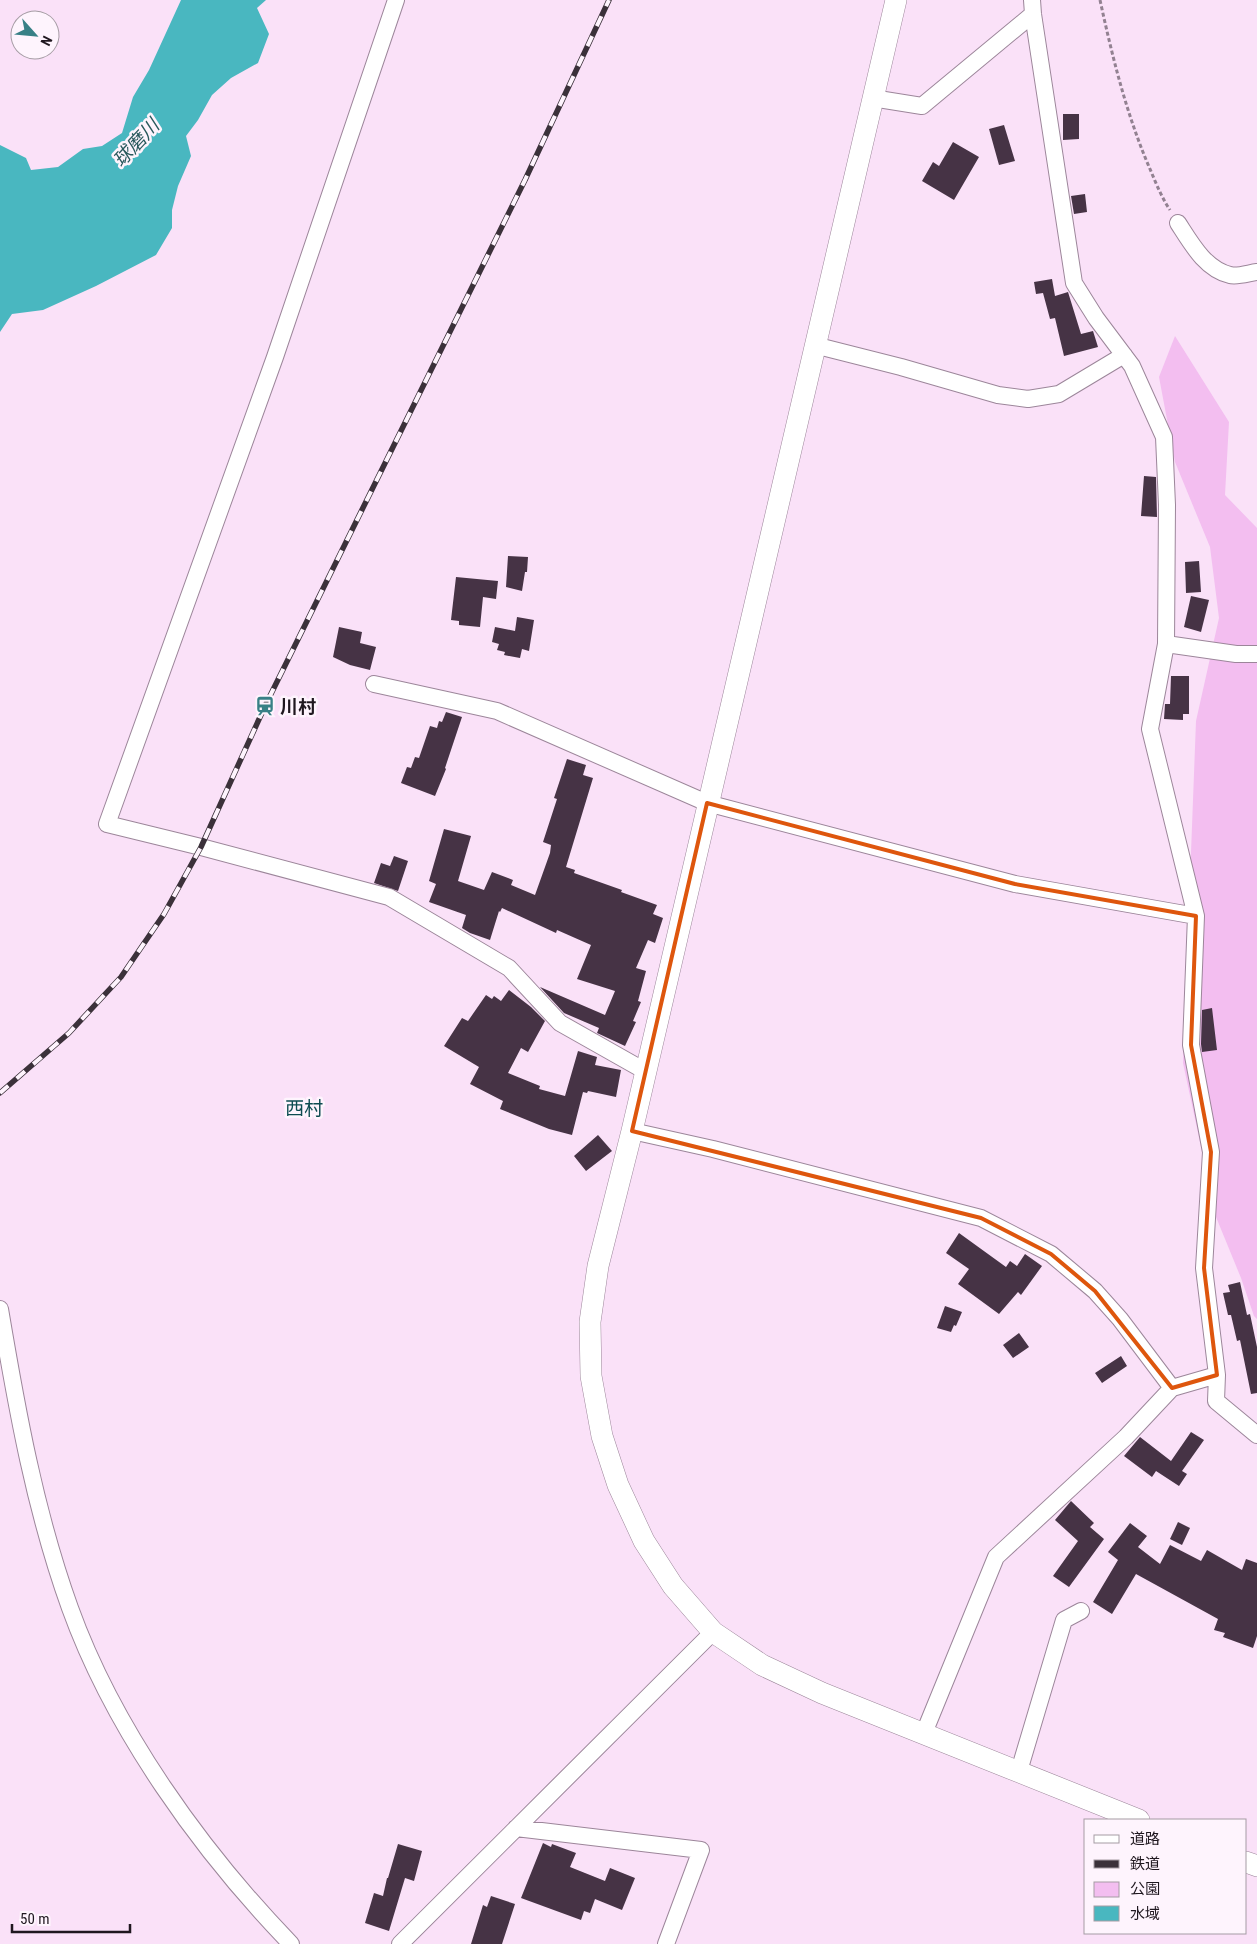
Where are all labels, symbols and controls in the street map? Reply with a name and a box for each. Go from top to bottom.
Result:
north arrow [10,10,60,60]
text: N [38,33,56,48]
water label: 球磨川 [108,113,165,172]
station icon: 川村 [254,695,276,717]
place label: 川村 [280,696,316,717]
district label: 西村 [285,1097,323,1120]
legend [1084,1819,1247,1934]
text: 道路 [1130,1830,1160,1848]
text: 鉄道 [1130,1855,1160,1873]
text: 公園 [1130,1880,1160,1898]
scale bar [12,1902,130,1934]
text: 水域 [1130,1905,1160,1923]
text: 50 m [20,1910,50,1928]

